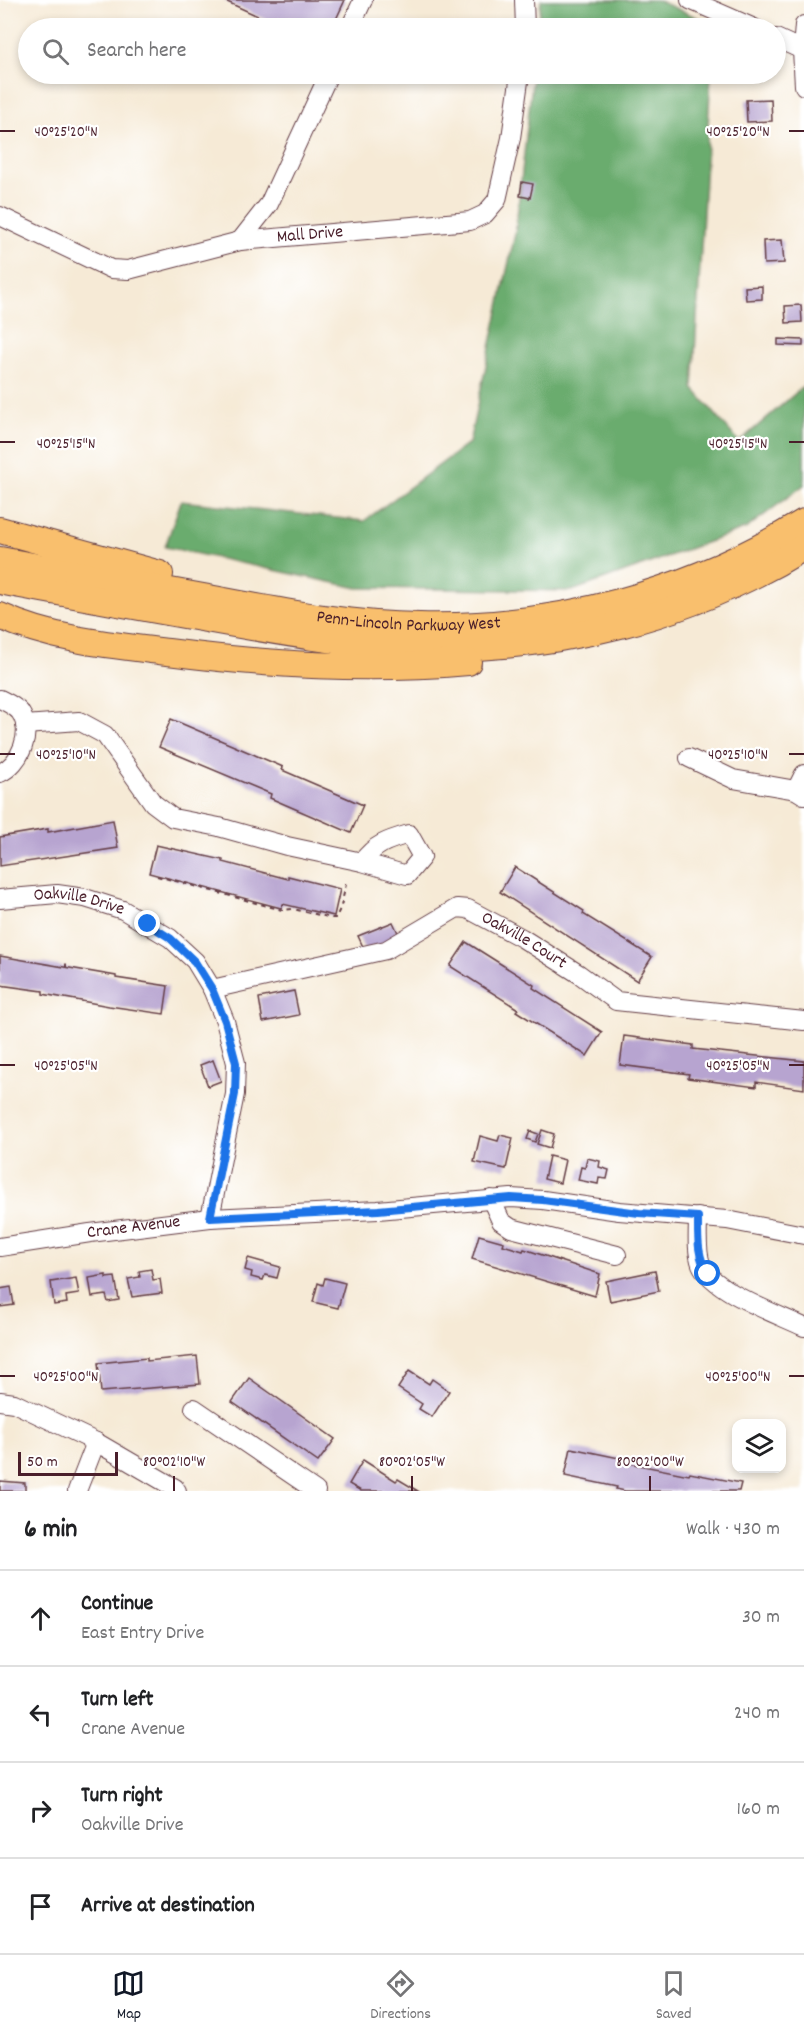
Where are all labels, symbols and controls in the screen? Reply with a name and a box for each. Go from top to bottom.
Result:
search box [18,18,786,84]
icon: search [39,35,72,68]
text: Search here [87,36,186,67]
text: 40°25'20"N [34,122,98,144]
text: 40°25'20"N [706,122,770,144]
street label: Mall Drive [276,220,344,250]
text: 40°25'15"N [37,434,95,456]
text: 40°25'15"N [709,434,767,456]
street label: Penn-Lincoln Parkway West [315,605,502,639]
text: 40°25'10"N [36,745,96,767]
text: 40°25'10"N [708,745,768,767]
street label: Oakville Drive [33,881,128,922]
street label: Oakville Court [476,906,572,976]
route end [134,910,160,936]
text: 40°25'05"N [34,1056,98,1078]
text: 40°25'05"N [706,1056,770,1078]
street label: Crane Avenue [86,1209,182,1246]
route start [694,1260,720,1286]
text: 40°25'00"N [34,1367,98,1389]
text: 40°25'00"N [706,1367,770,1389]
map controls [732,1419,786,1473]
button: layers [732,1419,786,1473]
scale bar [18,1449,118,1476]
text: 50 m [27,1451,58,1474]
text: 80°02'10"W [143,1452,205,1474]
text: 80°02'05"W [379,1452,445,1474]
text: 80°02'00"W [617,1452,684,1474]
text: 6 min [24,1512,77,1549]
text: Walk · 430 m [686,1516,780,1544]
text: Continue [81,1589,153,1620]
icon: ahead [24,1602,57,1635]
text: 30 m [742,1604,780,1632]
text: East Entry Drive [81,1620,204,1648]
text: Turn left [81,1685,153,1716]
icon: left [24,1698,57,1731]
text: 240 m [734,1700,780,1728]
text: Crane Avenue [81,1716,185,1744]
text: Turn right [81,1781,163,1812]
icon: right [24,1794,57,1827]
text: 160 m [737,1796,780,1824]
text: Oakville Drive [81,1812,184,1840]
icon: arrive [24,1890,57,1923]
text: Arrive at destination [81,1891,255,1922]
tab: Map [112,1967,145,2026]
tab: Directions [370,1967,431,2026]
tab: Saved [656,1967,692,2026]

